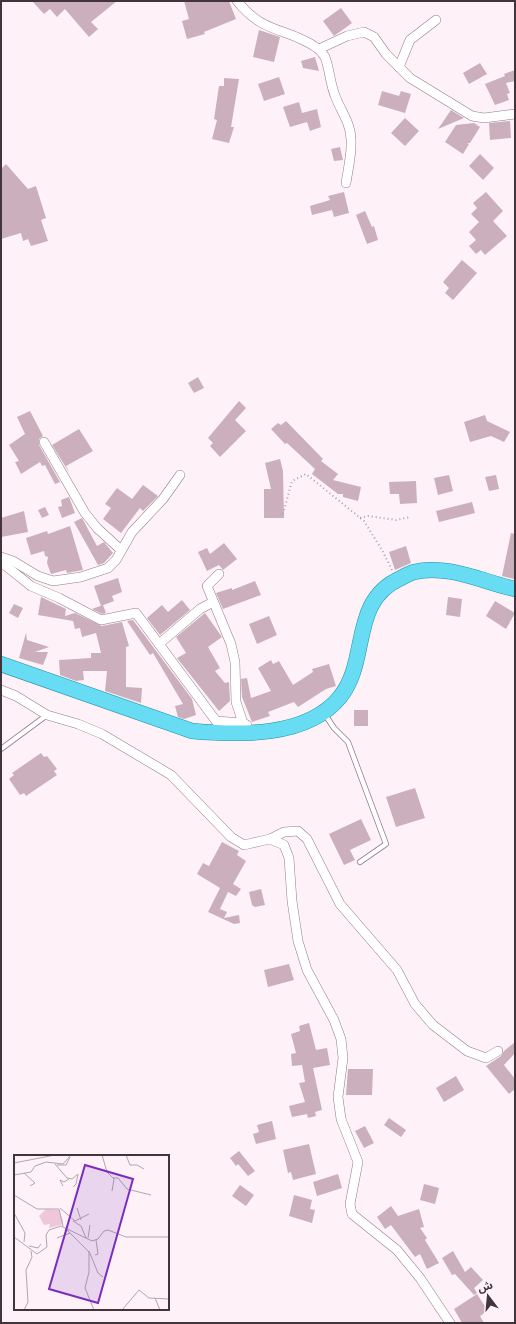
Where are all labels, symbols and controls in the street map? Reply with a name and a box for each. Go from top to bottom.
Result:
inset map [14,1155,169,1310]
north arrow [468,1276,508,1316]
text: ش [476,1278,494,1295]

